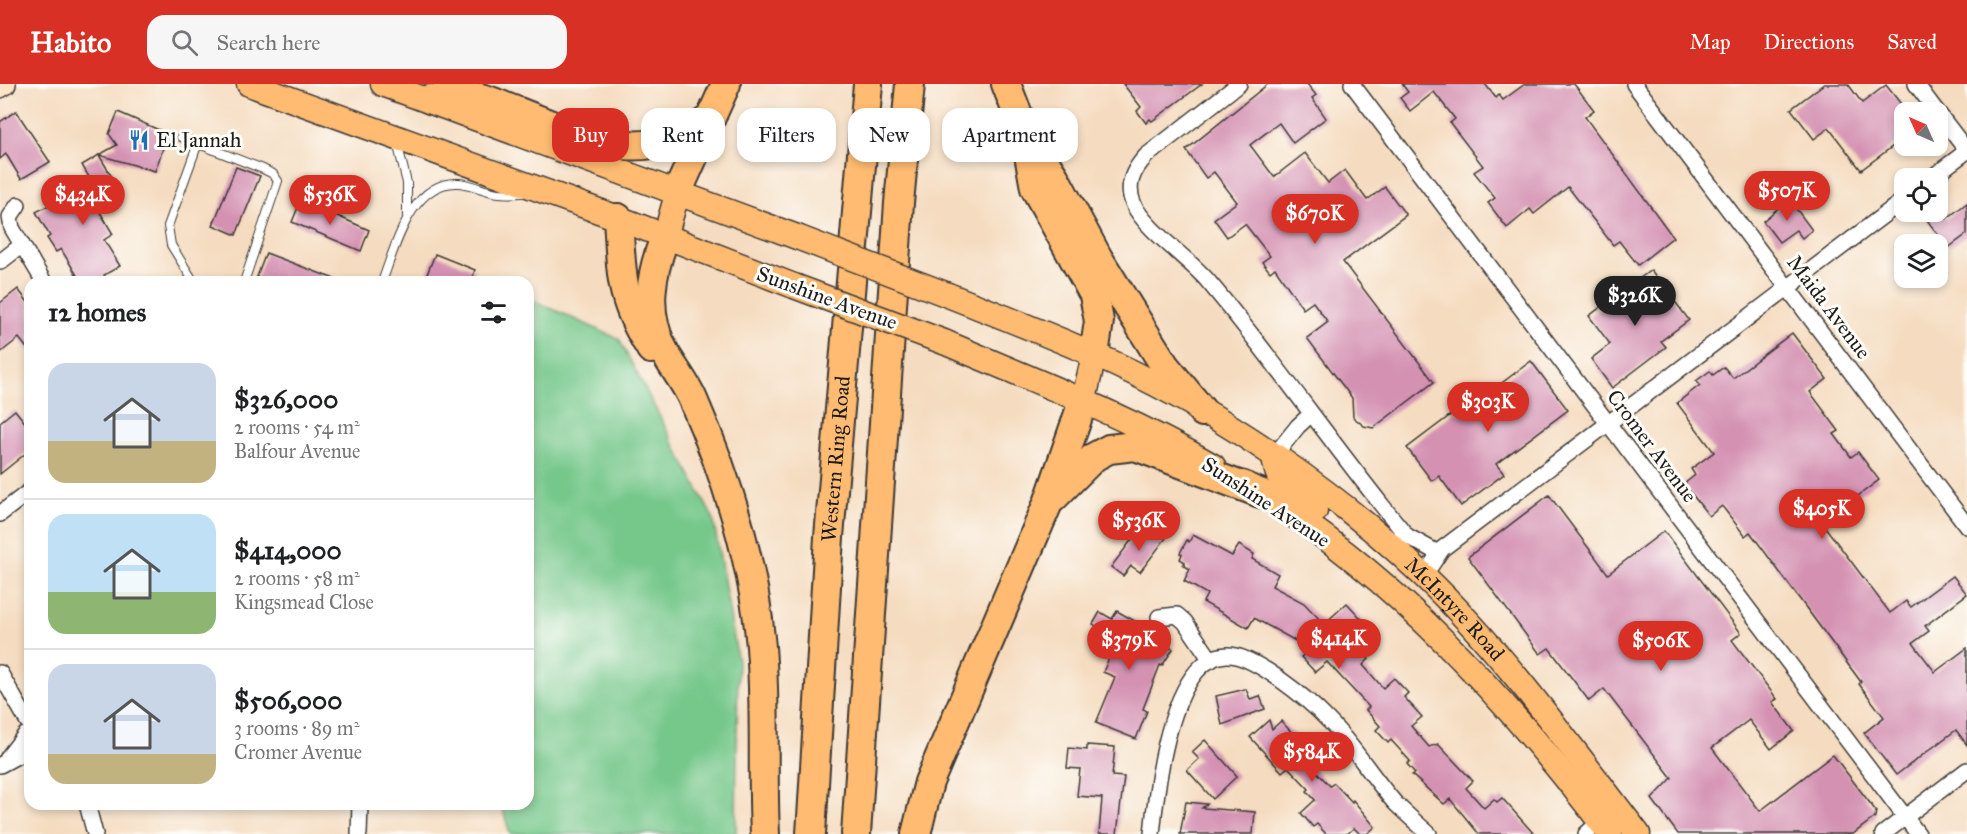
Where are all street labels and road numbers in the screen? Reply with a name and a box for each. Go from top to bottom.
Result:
street label: Maida Avenue [1782,250,1877,364]
street label: Sunshine Avenue [753,261,901,336]
street label: Western Ring Road [816,374,856,543]
street label: Cromer Avenue [1601,384,1703,508]
street label: Sunshine Avenue [1197,451,1335,553]
street label: McIntyre Road [1399,552,1510,667]

